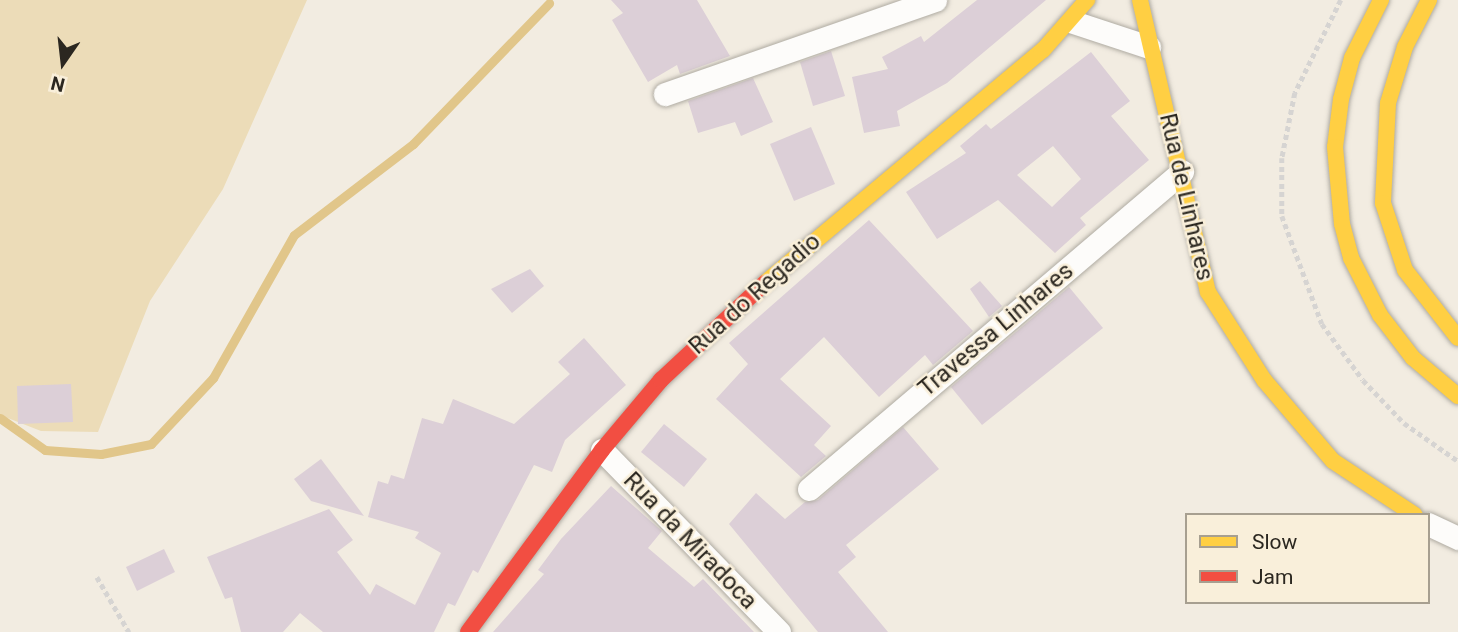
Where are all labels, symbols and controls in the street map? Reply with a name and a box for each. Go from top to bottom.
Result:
north arrow [28,28,98,98]
text: N [49,71,67,97]
street label: Rua de Linhares [1153,111,1219,283]
street label: Rua do Regadio [683,227,827,361]
street label: Travessa Linhares [913,257,1079,403]
street label: Rua da Miradoca [617,466,763,616]
legend [1185,513,1430,604]
text: Slow [1252,530,1297,554]
text: Jam [1252,565,1293,589]

